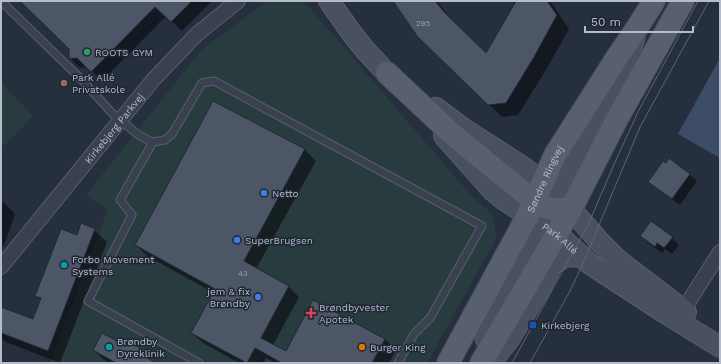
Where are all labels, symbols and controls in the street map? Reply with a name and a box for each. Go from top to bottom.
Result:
scale bar [585,8,693,34]
text: 50 m [591,15,621,29]
house number: 295 [416,19,430,28]
marker: ROOTS GYM [82,47,92,57]
place label: ROOTS GYM [95,47,153,58]
place label: Park Allé Privatskole [72,72,125,95]
marker: Park Allé Privatskole [59,78,69,88]
street label: Kirkebjerg Parkvej [82,91,146,165]
street label: Søndre Ringvej [524,143,565,214]
marker: Netto [259,188,269,198]
place label: Netto [272,188,299,199]
street label: Park Allé [540,220,581,256]
marker: SuperBrugsen [232,235,242,245]
place label: SuperBrugsen [245,235,313,246]
place label: Forbo Movement Systems [72,254,155,277]
marker: Forbo Movement Systems [59,260,69,270]
house number: 43 [238,269,248,278]
place label: jem & fix Brøndby [206,286,251,309]
marker: jem & fix Brøndby [253,292,263,302]
place label: Brøndbyvester Apotek [319,302,389,325]
marker: Brøndbyvester Apotek [306,308,316,318]
marker: Kirkebjerg [528,320,538,330]
place label: Kirkebjerg [541,320,590,331]
place label: Brøndby Dyreklinik [117,336,165,359]
marker: Brøndby Dyreklinik [104,342,114,352]
marker: Burger King [357,342,367,352]
place label: Burger King [370,342,426,353]

